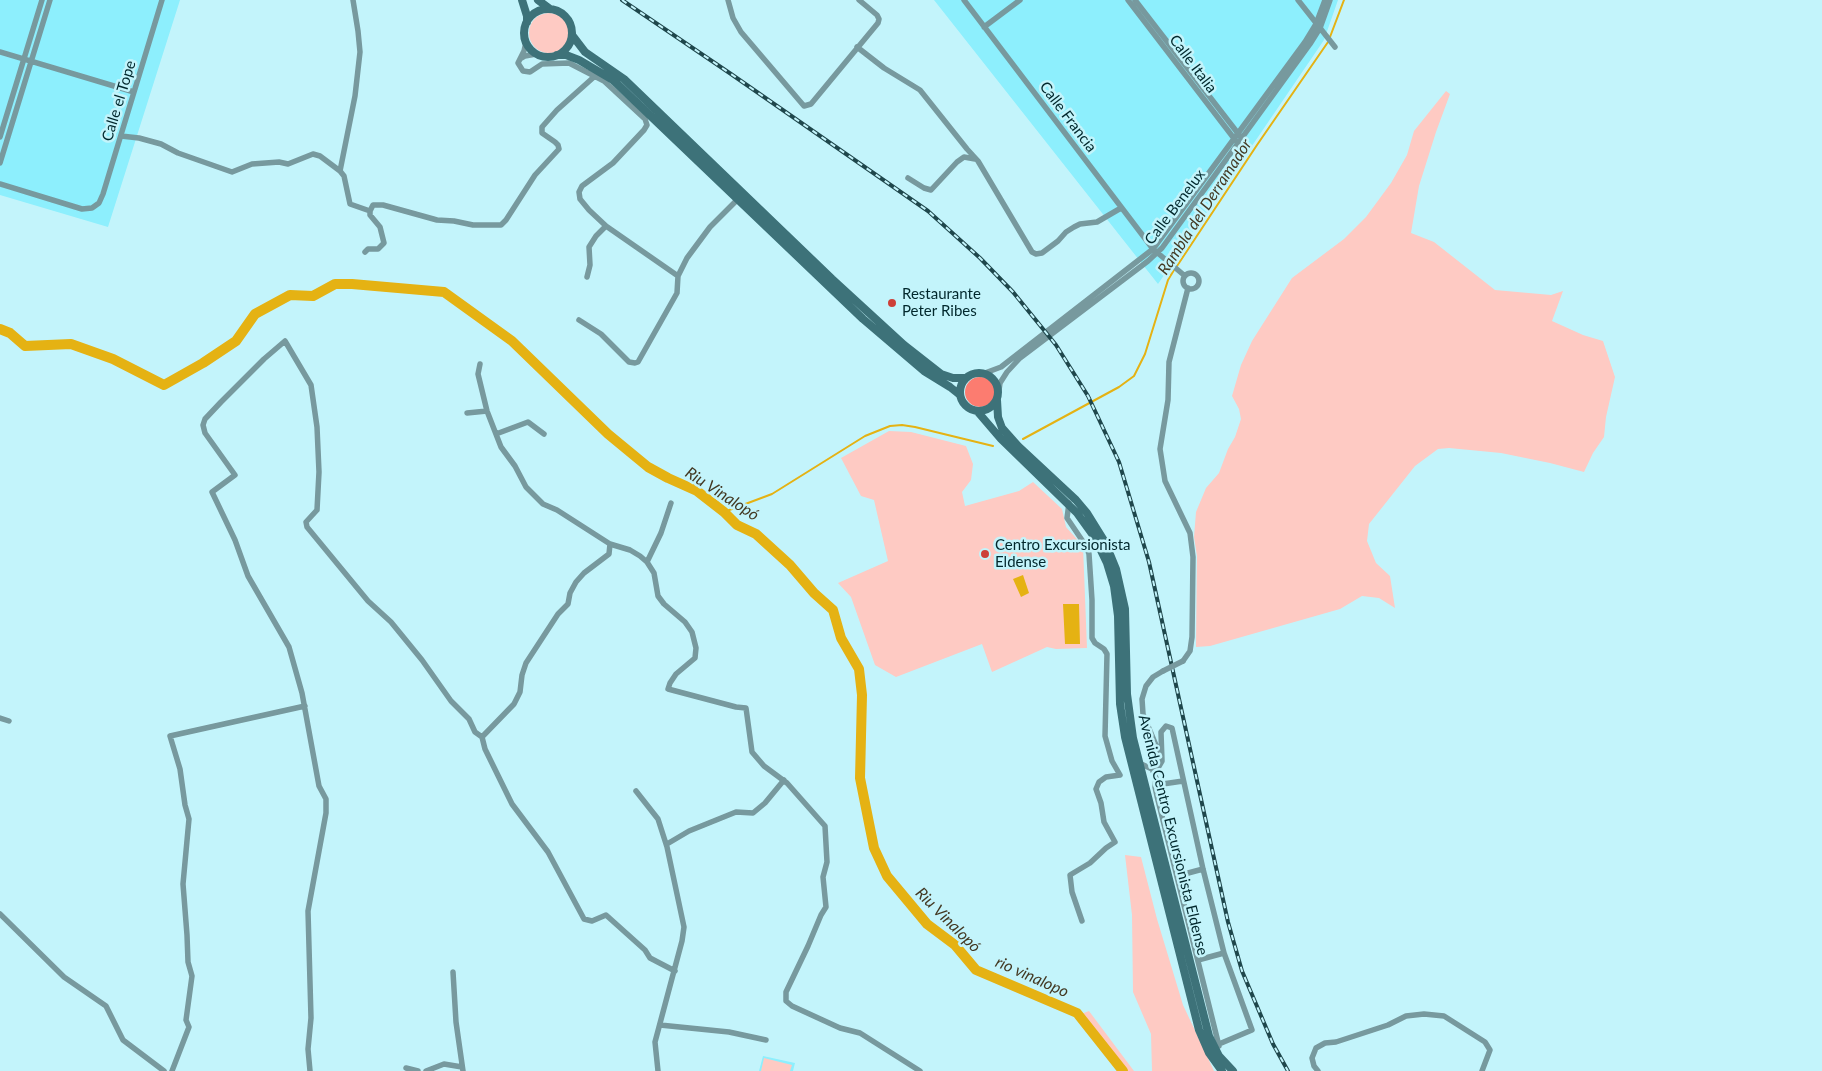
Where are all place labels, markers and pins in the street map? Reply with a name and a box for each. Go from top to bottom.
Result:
place label: Restaurante Peter Ribes [902,285,981,320]
marker: Restaurante Peter Ribes [886,297,898,309]
place label: Centro Excursionista Eldense [995,536,1131,571]
marker: Centro Excursionista Eldense [979,548,991,560]

